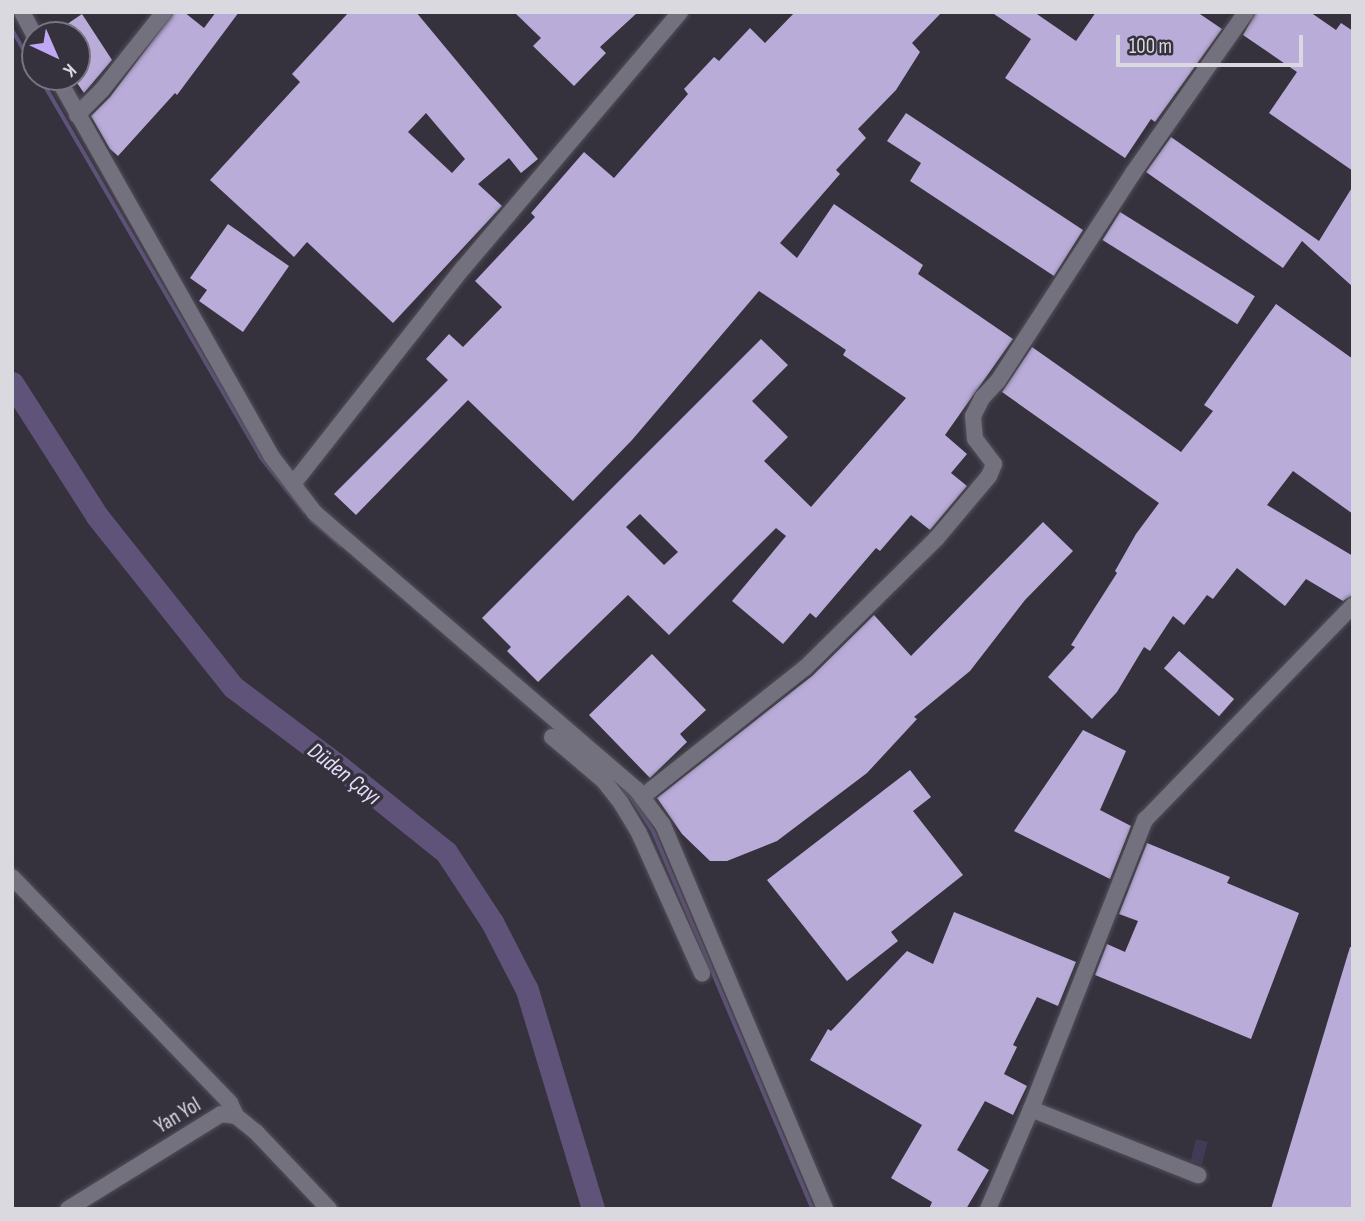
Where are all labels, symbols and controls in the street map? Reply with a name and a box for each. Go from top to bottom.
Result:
north arrow [21,21,91,91]
scale bar [1120,21,1307,65]
text: 100 m [1129,34,1172,59]
text: K [58,58,81,82]
water label: Düden Çayı [302,737,386,811]
street label: Yan Yol [151,1093,205,1139]

